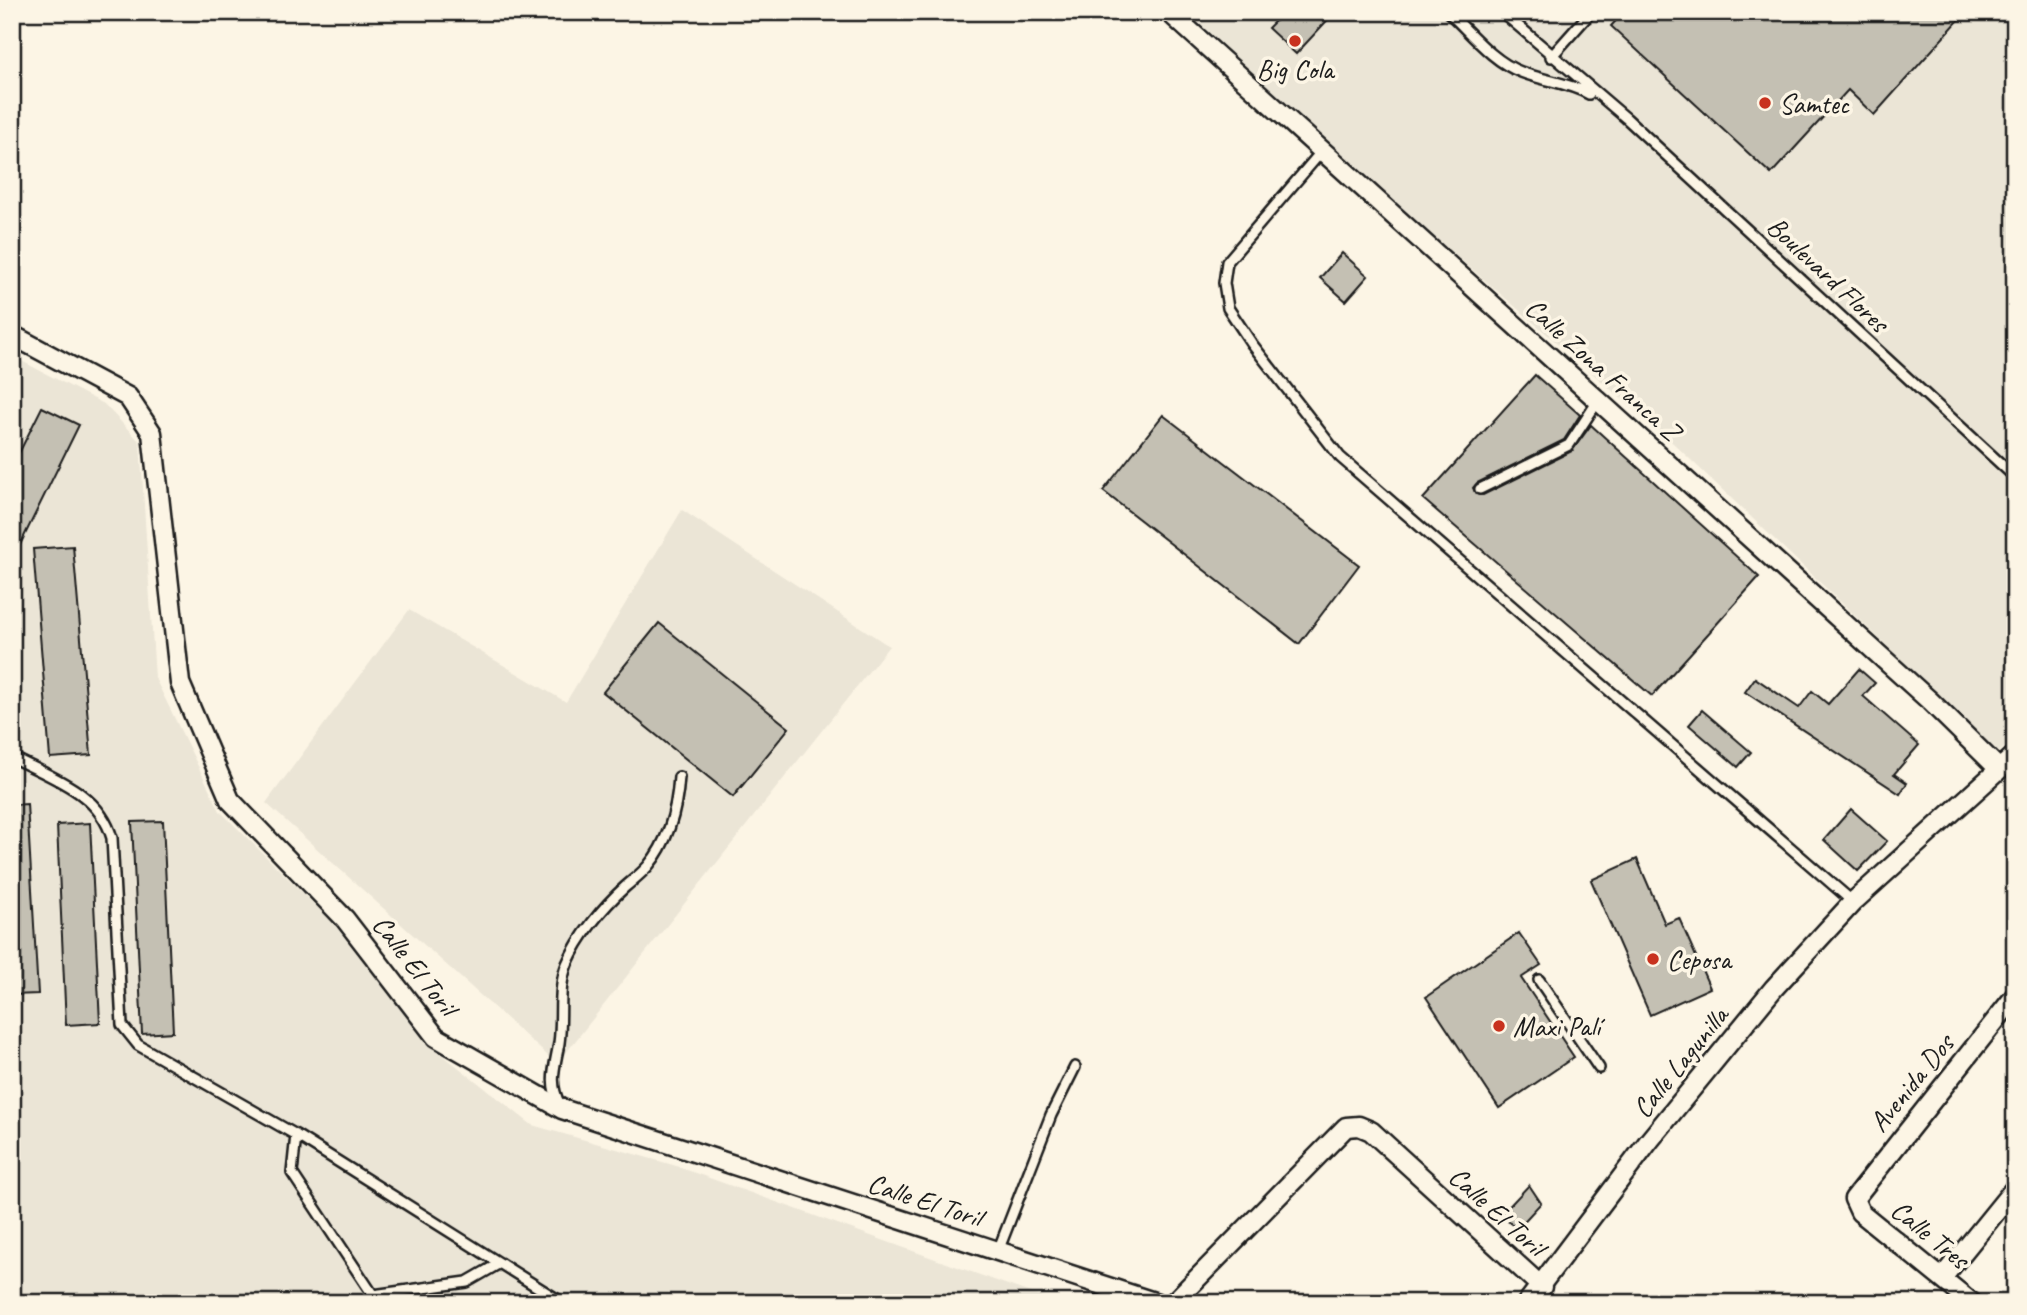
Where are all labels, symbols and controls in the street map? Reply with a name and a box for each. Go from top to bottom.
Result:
marker: Big Cola [1287,33,1303,49]
place label: Big Cola [1257,52,1336,87]
place label: Samtec [1779,86,1851,121]
marker: Samtec [1757,95,1773,111]
street label: Boulevard Flores [1760,209,1898,341]
street label: Calle Zona Franca Z [1518,290,1691,451]
street label: Calle El Toril [365,908,468,1026]
place label: Ceposa [1667,942,1733,977]
marker: Ceposa [1645,951,1661,967]
street label: Calle Lagunilla [1624,997,1737,1125]
place label: Maxi Palí [1513,1009,1606,1044]
marker: Maxi Palí [1491,1018,1507,1034]
street label: Avenida Dos [1861,1025,1962,1139]
street label: Calle El Toril [1442,1159,1556,1267]
street label: Calle El Toril [864,1165,991,1236]
street label: Calle Tres [1884,1192,1978,1278]

